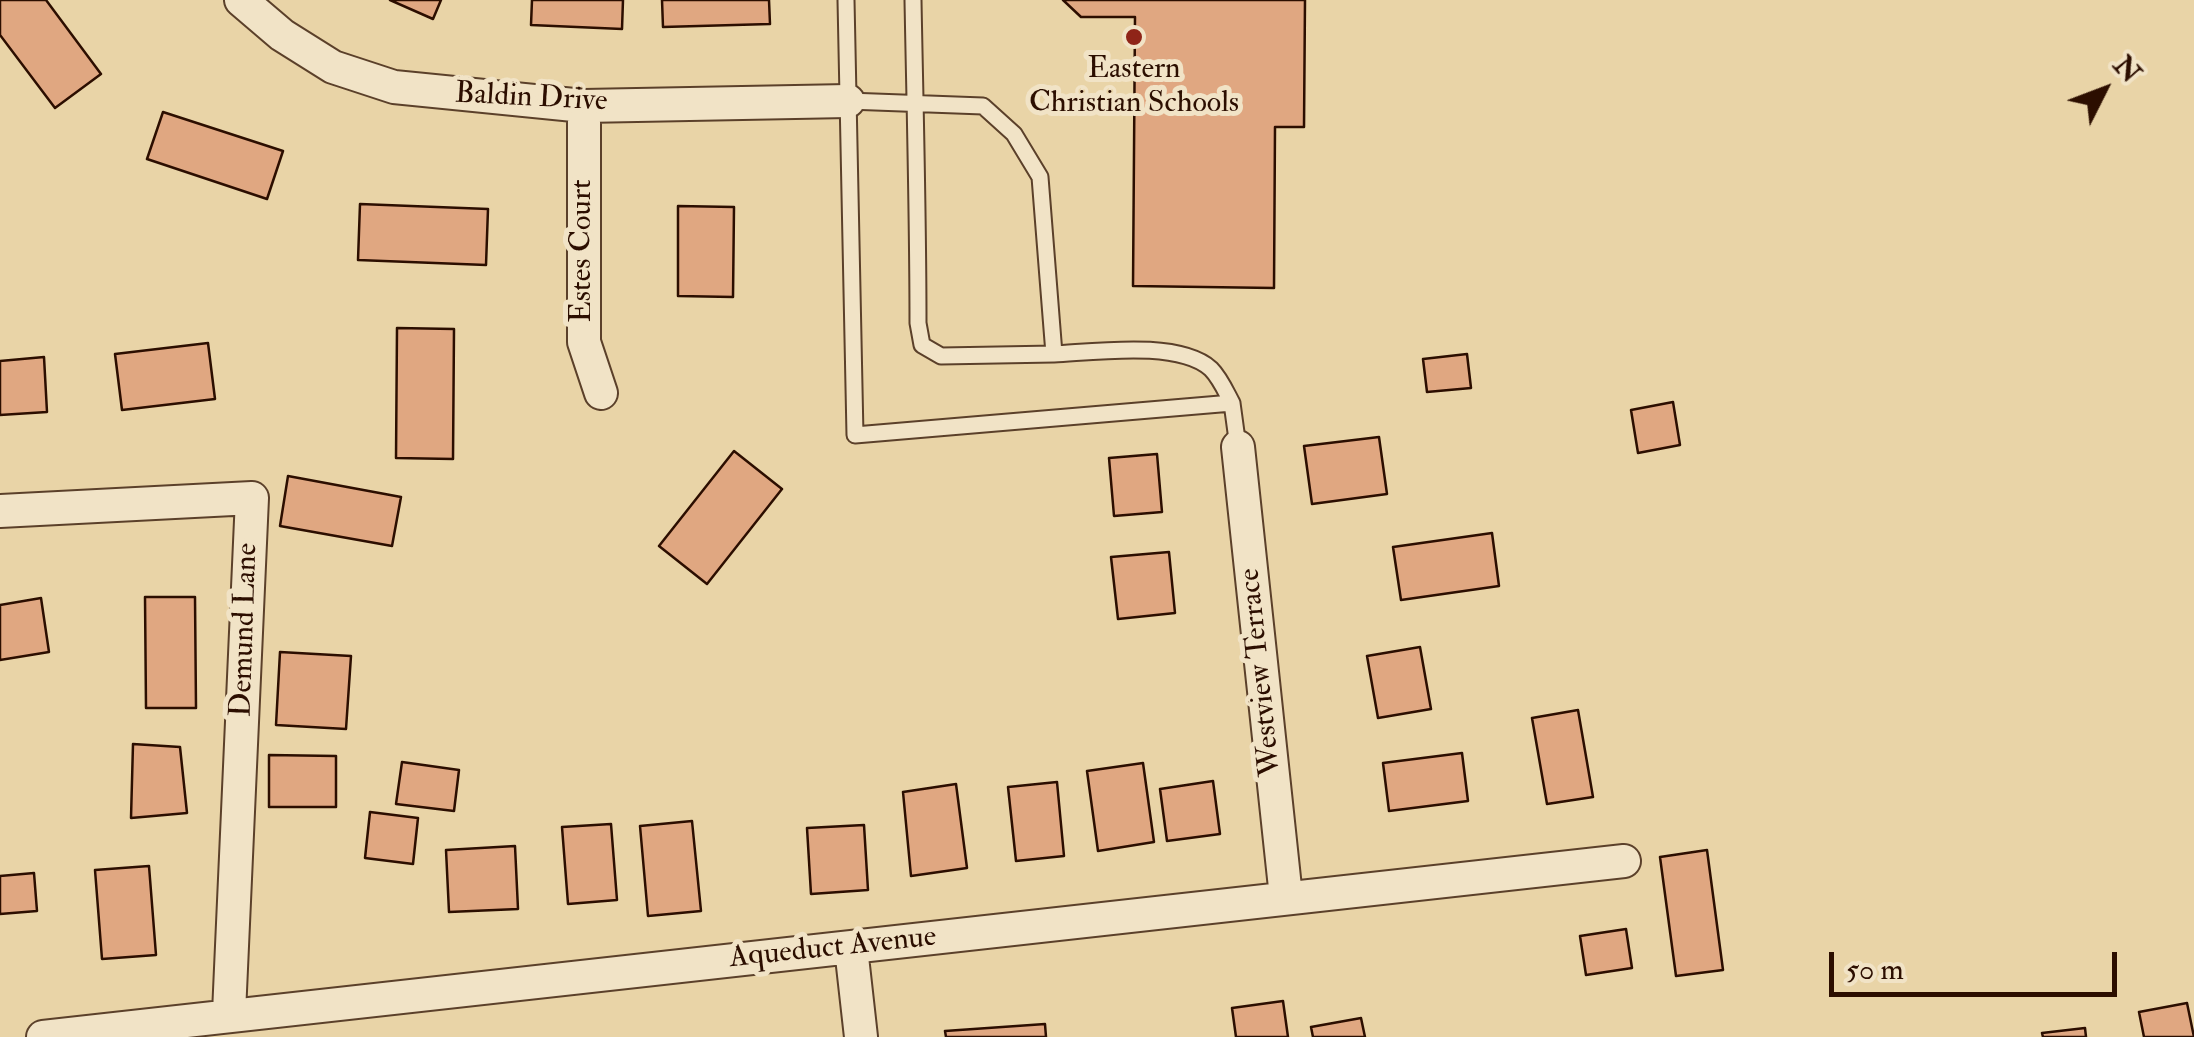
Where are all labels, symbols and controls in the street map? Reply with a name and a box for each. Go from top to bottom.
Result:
marker: Eastern Christian Schools [1123,26,1145,48]
north arrow [2054,40,2154,140]
text: N [2105,49,2148,91]
place label: Eastern Christian Schools [1029,53,1239,124]
street label: Baldin Drive [454,77,608,121]
street label: Estes Court [566,179,602,323]
street label: Demund Lane [225,542,267,718]
street label: Westview Terrace [1233,566,1291,778]
street label: Aqueduct Avenue [728,920,938,978]
scale bar [1834,932,2122,994]
text: 50 m [1846,951,1904,988]

